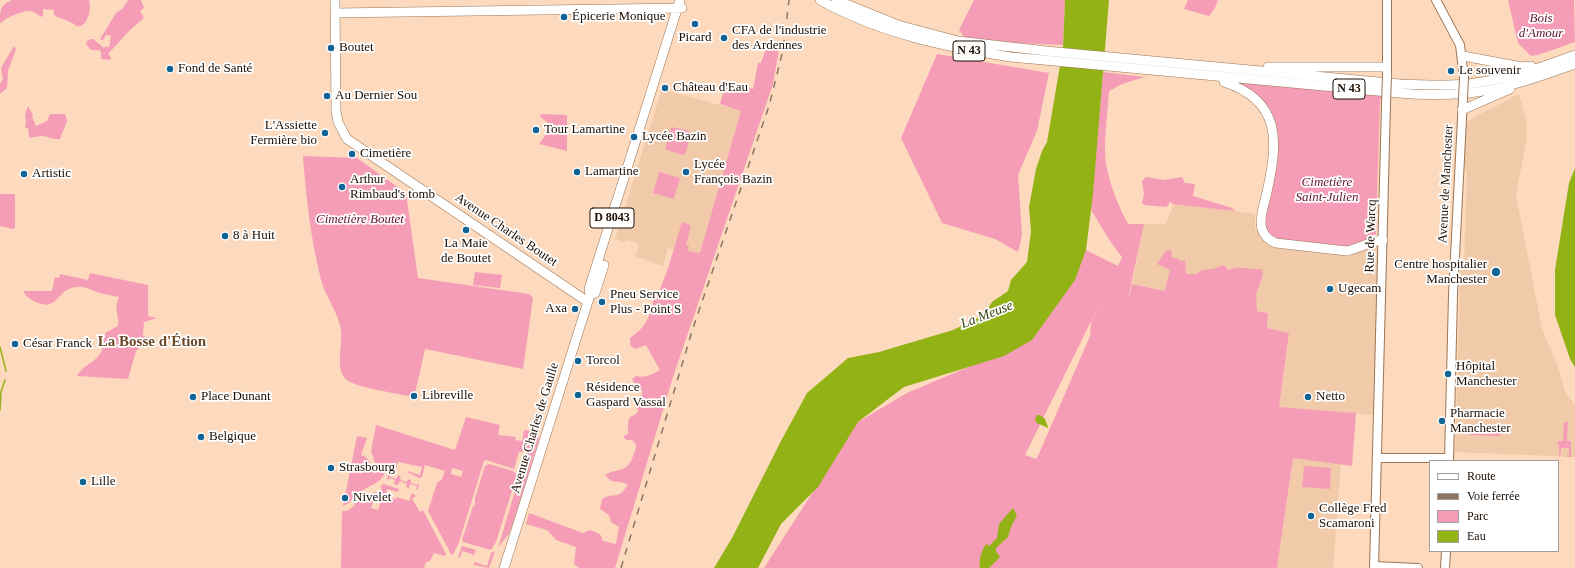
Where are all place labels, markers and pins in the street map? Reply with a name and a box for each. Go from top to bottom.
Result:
place label: Épicerie Monique [572,9,665,25]
marker: Épicerie Monique [559,12,569,22]
marker: Picard [690,19,700,29]
place label: CFA de l'industrie des Ardennes [732,23,827,54]
place label: Picard [678,30,712,46]
marker: CFA de l'industrie des Ardennes [719,33,729,43]
place label: Boutet [339,40,374,56]
marker: Boutet [326,43,336,53]
place label: Fond de Santé [178,61,252,77]
place label: Le souvenir [1459,63,1521,79]
marker: Fond de Santé [165,64,175,74]
marker: Le souvenir [1446,66,1456,76]
place label: Château d'Eau [673,80,748,96]
marker: Château d'Eau [660,83,670,93]
place label: Au Dernier Sou [335,88,417,104]
marker: Au Dernier Sou [322,91,332,101]
place label: L'Assiette Fermière bio [250,118,317,149]
place label: Tour Lamartine [544,122,625,138]
marker: Tour Lamartine [531,125,541,135]
marker: L'Assiette Fermière bio [320,128,330,138]
place label: Lycée Bazin [642,129,707,145]
marker: Lycée Bazin [629,132,639,142]
place label: Cimetière [360,146,411,162]
marker: Cimetière [347,149,357,159]
place label: Lycée François Bazin [694,157,772,188]
place label: Lamartine [585,164,638,180]
place label: Artistic [32,166,71,182]
marker: Lamartine [572,167,582,177]
marker: Lycée François Bazin [681,167,691,177]
marker: Artistic [19,169,29,179]
place label: Arthur Rimbaud's tomb [350,172,435,203]
marker: Arthur Rimbaud's tomb [337,182,347,192]
marker: La Maie de Boutet [461,225,471,235]
place label: 8 à Huit [233,228,275,244]
marker: 8 à Huit [220,231,230,241]
place label: La Maie de Boutet [441,236,491,267]
place label: Centre hospitalier Manchester [1394,257,1487,288]
marker: Centre hospitalier Manchester [1490,266,1502,278]
place label: Ugecam [1338,281,1381,297]
marker: Ugecam [1325,284,1335,294]
place label: Pneu Service Plus - Point S [610,287,681,318]
marker: Pneu Service Plus - Point S [597,297,607,307]
place label: Axa [545,301,567,317]
marker: Axa [570,304,580,314]
place label: César Franck [23,336,92,352]
marker: César Franck [10,339,20,349]
place label: Torcol [586,353,620,369]
marker: Torcol [573,356,583,366]
place label: Hôpital Manchester [1456,359,1517,390]
marker: Hôpital Manchester [1443,369,1453,379]
place label: Résidence Gaspard Vassal [586,380,666,411]
place label: Libreville [422,388,473,404]
place label: Place Dunant [201,389,271,405]
place label: Netto [1316,389,1345,405]
marker: Résidence Gaspard Vassal [573,390,583,400]
marker: Libreville [409,391,419,401]
marker: Place Dunant [188,392,198,402]
marker: Netto [1303,392,1313,402]
place label: Pharmacie Manchester [1450,406,1511,437]
marker: Pharmacie Manchester [1437,416,1447,426]
place label: Belgique [209,429,256,445]
marker: Belgique [196,432,206,442]
place label: Strasbourg [339,460,395,476]
marker: Strasbourg [326,463,336,473]
place label: Lille [91,474,116,490]
marker: Lille [78,477,88,487]
place label: Nivelet [353,490,391,506]
marker: Nivelet [340,493,350,503]
place label: Collège Fred Scamaroni [1319,501,1387,532]
marker: Collège Fred Scamaroni [1306,511,1316,521]

